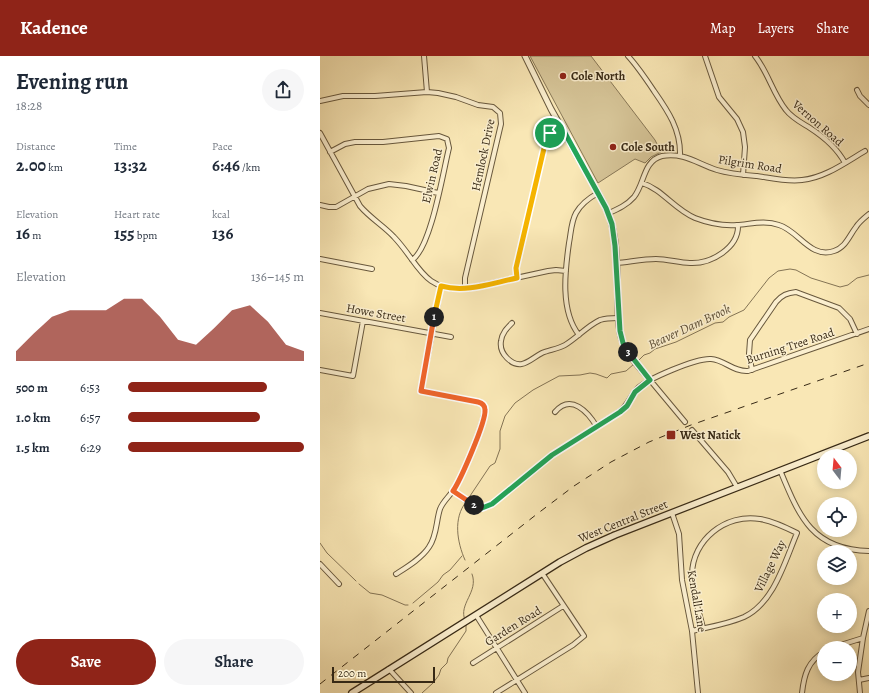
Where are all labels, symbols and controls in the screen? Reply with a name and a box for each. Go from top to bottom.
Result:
text: Kadence [20,15,88,41]
text: Map [710,19,736,38]
text: Layers [758,19,794,38]
text: Share [816,19,849,38]
text: Evening run [16,67,128,97]
place label: Cole North [571,68,626,84]
button: share [262,69,304,111]
marker: Cole North [558,71,568,81]
street label: Vernon Road [788,96,847,150]
text: 18:28 [16,97,42,114]
pin [533,116,567,150]
street label: Hemlock Drive [468,117,498,193]
icon: arrive [539,122,561,144]
text: Distance [16,139,55,154]
text: Time [114,139,137,154]
text: Pace [212,139,232,154]
place label: Cole South [621,139,675,155]
marker: Cole South [608,142,618,152]
street label: Elwin Road [418,146,446,205]
street label: Pilgrim Road [717,151,783,177]
text: 2.00 [16,154,46,177]
text: 13:32 [114,154,147,177]
text: 6:46 [212,154,240,177]
text: km [46,160,63,175]
text: /km [240,160,260,175]
text: Elevation [16,207,58,222]
text: Heart rate [114,207,160,222]
text: kcal [212,207,230,222]
text: 16 [16,222,30,245]
text: 155 [114,222,135,245]
text: 136 [212,222,233,245]
text: m [30,228,41,243]
text: bpm [135,228,157,243]
text: Elevation [16,268,66,285]
text: 136–145 m [251,268,304,285]
street label: Howe Street [345,300,407,326]
water label: Beaver Dam Brook [645,300,733,353]
pin: 1 [424,307,444,327]
text: 1 [432,309,436,324]
street label: Burning Tree Road [744,324,837,368]
pin: 3 [618,342,638,362]
text: 3 [626,344,630,359]
text: 500 m [16,379,48,396]
text: 6:53 [80,379,100,396]
text: 1.0 km [16,409,51,426]
text: 6:57 [80,409,100,426]
place label: West Natick [679,427,741,443]
marker: West Natick [665,429,677,441]
text: 1.5 km [16,439,50,456]
text: 6:29 [80,439,101,456]
north arrow [817,449,857,489]
map controls [817,449,857,681]
pin: 2 [464,495,484,515]
street label: West Central Street [575,496,670,547]
text: 2 [471,497,477,512]
button: locate [817,497,857,537]
street label: Village Way [750,537,790,596]
button: layers [817,545,857,585]
street label: Kendall Lane [684,569,710,633]
button: + [817,593,857,633]
street label: Garden Road [482,602,545,650]
button: Save [16,639,156,685]
button: Share [164,639,304,685]
button: − [817,641,857,681]
scale bar [332,665,435,684]
text: 200 m [338,666,366,681]

